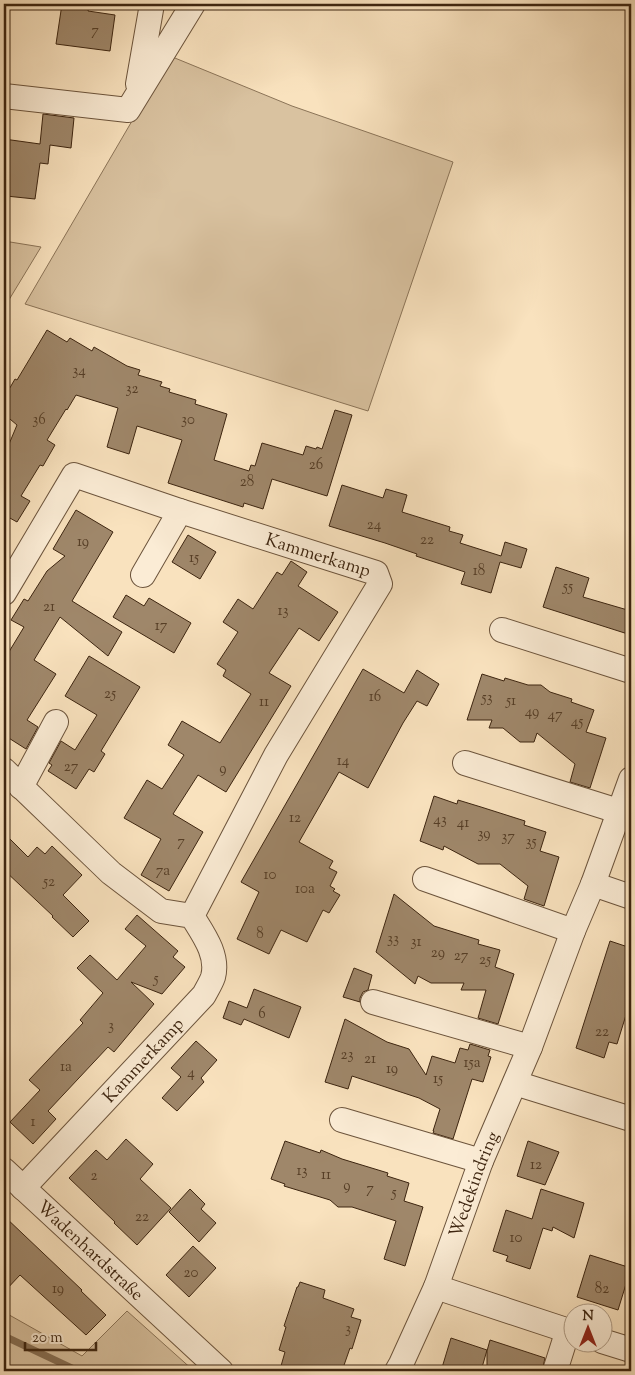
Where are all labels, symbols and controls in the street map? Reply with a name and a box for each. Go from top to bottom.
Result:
house number: 7 [91,21,99,42]
house number: 34 [72,361,86,382]
house number: 32 [125,379,139,400]
house number: 36 [32,410,46,431]
house number: 30 [181,410,195,431]
house number: 26 [309,455,323,476]
house number: 28 [240,472,254,493]
house number: 24 [367,515,382,536]
street label: Kammerkamp [262,528,373,585]
house number: 22 [420,530,434,551]
house number: 19 [77,532,89,553]
house number: 15 [189,548,199,569]
house number: 18 [473,561,485,582]
house number: 55 [562,577,573,598]
house number: 21 [43,597,55,618]
house number: 13 [277,601,289,622]
house number: 17 [155,616,168,637]
house number: 25 [104,684,116,705]
house number: 16 [369,687,381,708]
house number: 53 [480,688,493,709]
house number: 51 [505,691,516,712]
house number: 11 [259,692,269,713]
house number: 49 [525,702,539,723]
house number: 47 [547,705,563,726]
house number: 45 [571,712,583,733]
house number: 14 [337,751,350,772]
house number: 27 [64,757,79,778]
house number: 9 [219,759,227,780]
house number: 12 [289,808,301,829]
house number: 43 [433,810,447,831]
house number: 41 [457,813,469,834]
house number: 39 [477,824,491,845]
house number: 37 [501,827,515,848]
house number: 7 [177,832,185,853]
house number: 35 [525,832,537,853]
house number: 7a [156,861,170,882]
house number: 10 [264,865,277,886]
house number: 52 [42,872,55,893]
house number: 10a [295,879,315,900]
house number: 8 [256,924,264,945]
house number: 33 [387,929,399,950]
house number: 31 [410,932,422,953]
house number: 29 [431,943,445,964]
house number: 27 [454,946,469,967]
house number: 25 [479,950,491,971]
house number: 5 [152,969,159,990]
house number: 6 [258,1004,266,1025]
street label: Kammerkamp [98,1013,191,1110]
house number: 3 [108,1016,114,1037]
house number: 22 [595,1022,609,1043]
house number: 23 [340,1045,354,1066]
house number: 21 [364,1049,376,1070]
house number: 15a [463,1053,481,1074]
house number: 1a [60,1057,72,1078]
house number: 19 [386,1059,398,1080]
house number: 4 [187,1063,195,1084]
house number: 15 [433,1069,443,1090]
house number: 1 [30,1112,36,1133]
street label: Wedekindring [444,1128,507,1242]
house number: 12 [530,1155,542,1176]
house number: 13 [296,1161,308,1182]
house number: 11 [321,1165,331,1186]
house number: 2 [90,1166,98,1187]
house number: 9 [343,1176,351,1197]
house number: 7 [366,1179,374,1200]
house number: 5 [390,1183,397,1204]
street label: Wadenhardstraße [30,1195,149,1308]
house number: 22 [135,1207,149,1228]
house number: 10 [510,1228,523,1249]
house number: 20 [184,1263,199,1284]
house number: 19 [52,1279,64,1300]
house number: 82 [595,1279,609,1300]
north arrow [562,1302,612,1352]
text: N [582,1307,594,1327]
house number: 3 [345,1319,351,1340]
scale bar [25,1320,96,1352]
text: 20 m [32,1328,63,1349]

